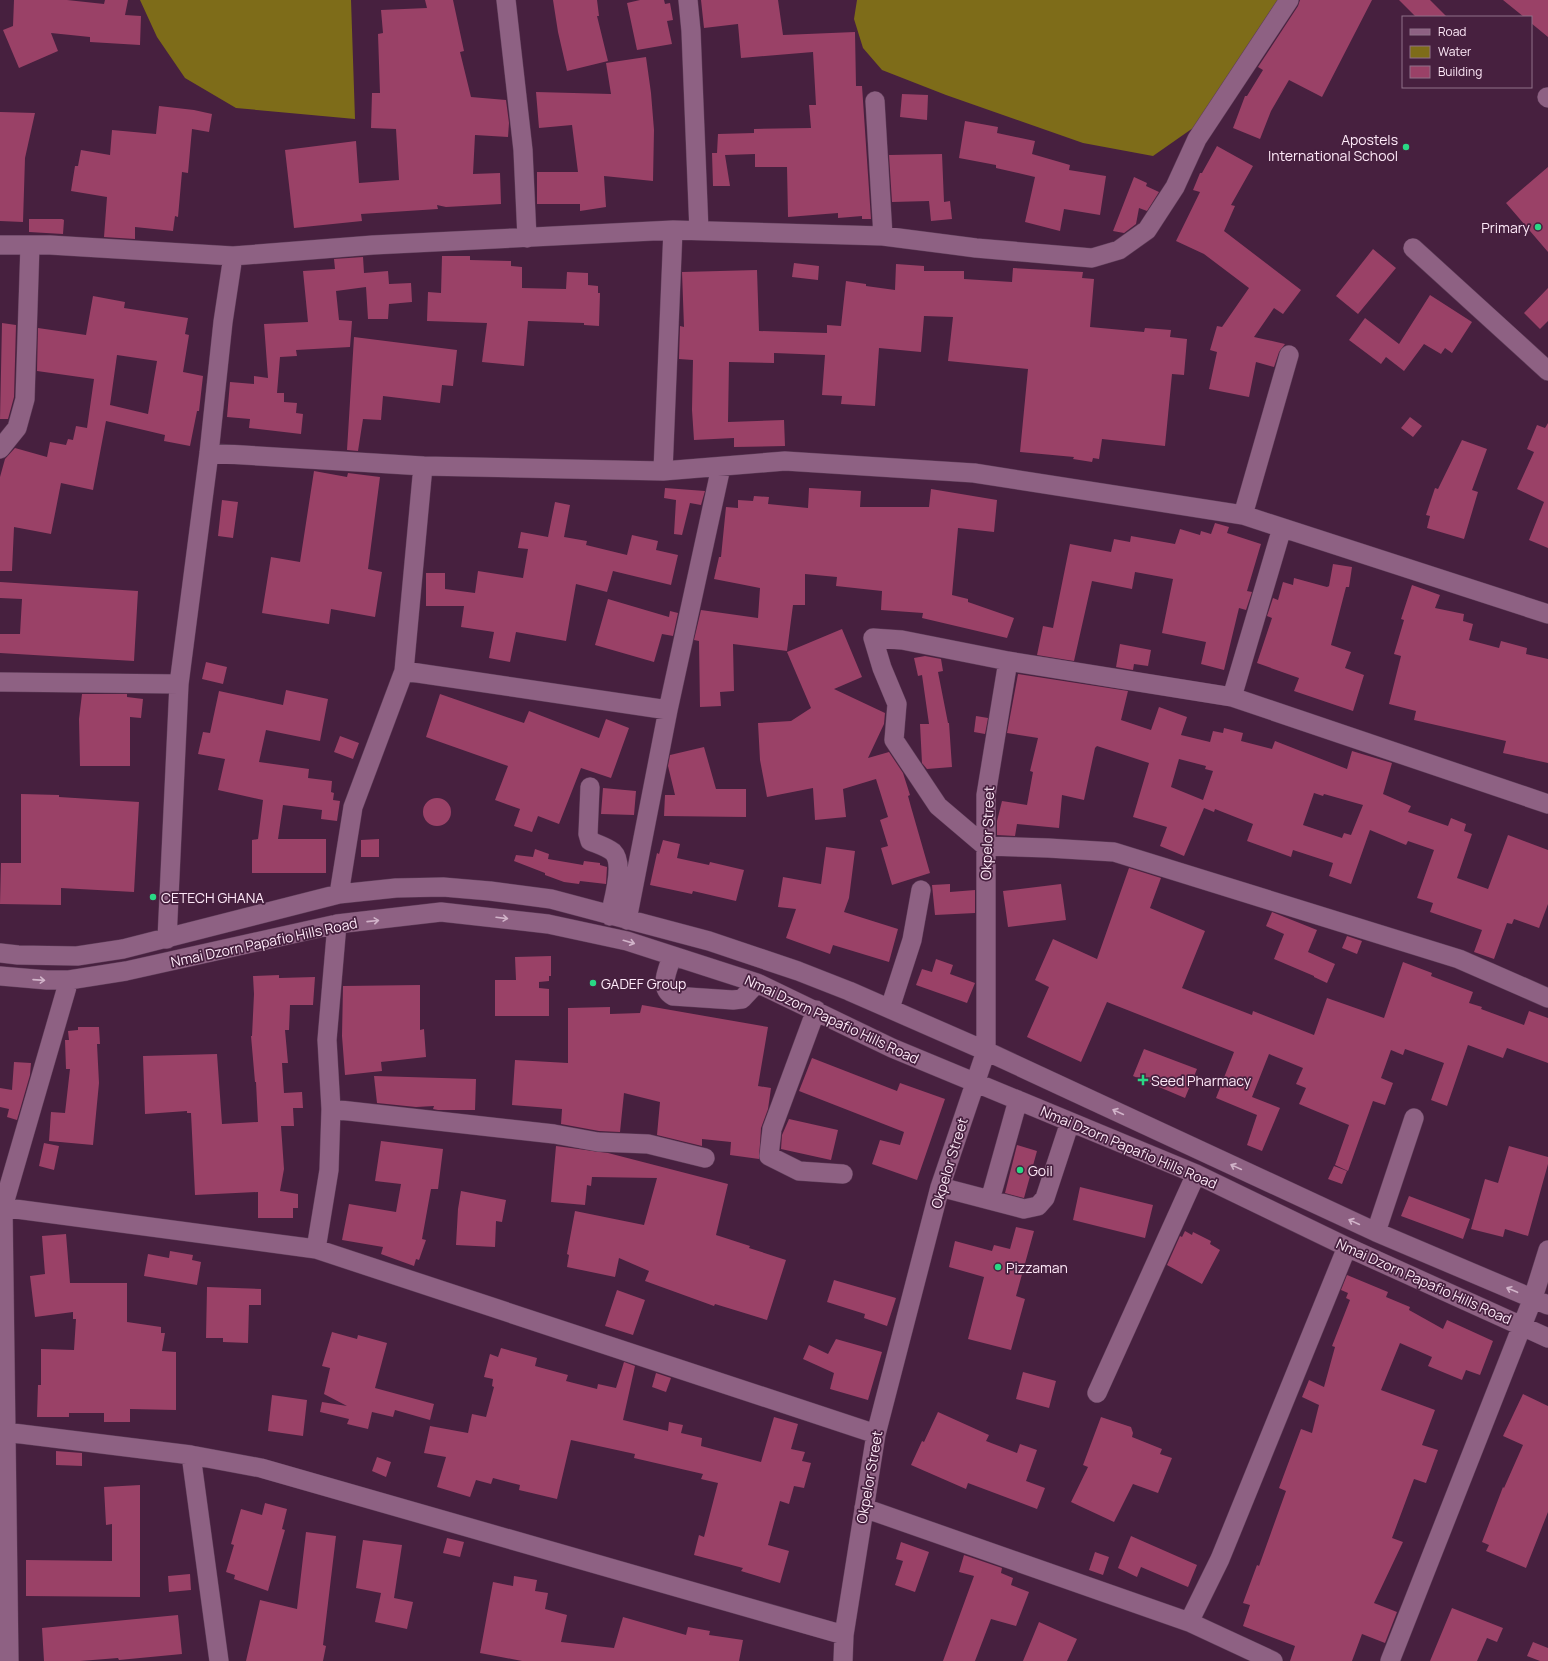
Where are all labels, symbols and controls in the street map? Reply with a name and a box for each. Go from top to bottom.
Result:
legend [1402,16,1532,88]
text: Road [1438,23,1466,40]
text: Water [1438,43,1472,60]
text: Building [1438,63,1482,80]
place label: Apostels International School [1268,130,1398,165]
marker: Apostels International School [1401,142,1411,152]
place label: Primary [1481,218,1531,237]
marker: Primary [1533,222,1543,232]
street label: Okpelor Street [976,785,998,880]
place label: CETECH GHANA [161,888,264,907]
marker: CETECH GHANA [148,892,158,902]
street label: Nmai Dzorn Papafio Hills Road [169,913,359,971]
one-way arrow [495,914,508,922]
one-way arrow [366,917,379,924]
one-way arrow [623,939,636,946]
street label: Nmai Dzorn Papafio Hills Road [742,970,922,1068]
place label: GADEF Group [601,974,686,993]
one-way arrow [32,976,45,983]
marker: GADEF Group [588,978,598,988]
place label: Seed Pharmacy [1151,1071,1252,1090]
marker: Seed Pharmacy [1138,1075,1148,1085]
street label: Nmai Dzorn Papafio Hills Road [1038,1101,1220,1193]
one-way arrow [1113,1108,1125,1115]
street label: Okpelor Street [926,1115,972,1211]
place label: Goil [1028,1161,1053,1180]
one-way arrow [1231,1163,1243,1170]
marker: Goil [1015,1165,1025,1175]
one-way arrow [1349,1218,1361,1225]
street label: Nmai Dzorn Papafio Hills Road [1333,1234,1515,1328]
place label: Pizzaman [1006,1258,1068,1277]
marker: Pizzaman [993,1262,1003,1272]
one-way arrow [1507,1285,1519,1293]
street label: Okpelor Street [851,1429,887,1525]

